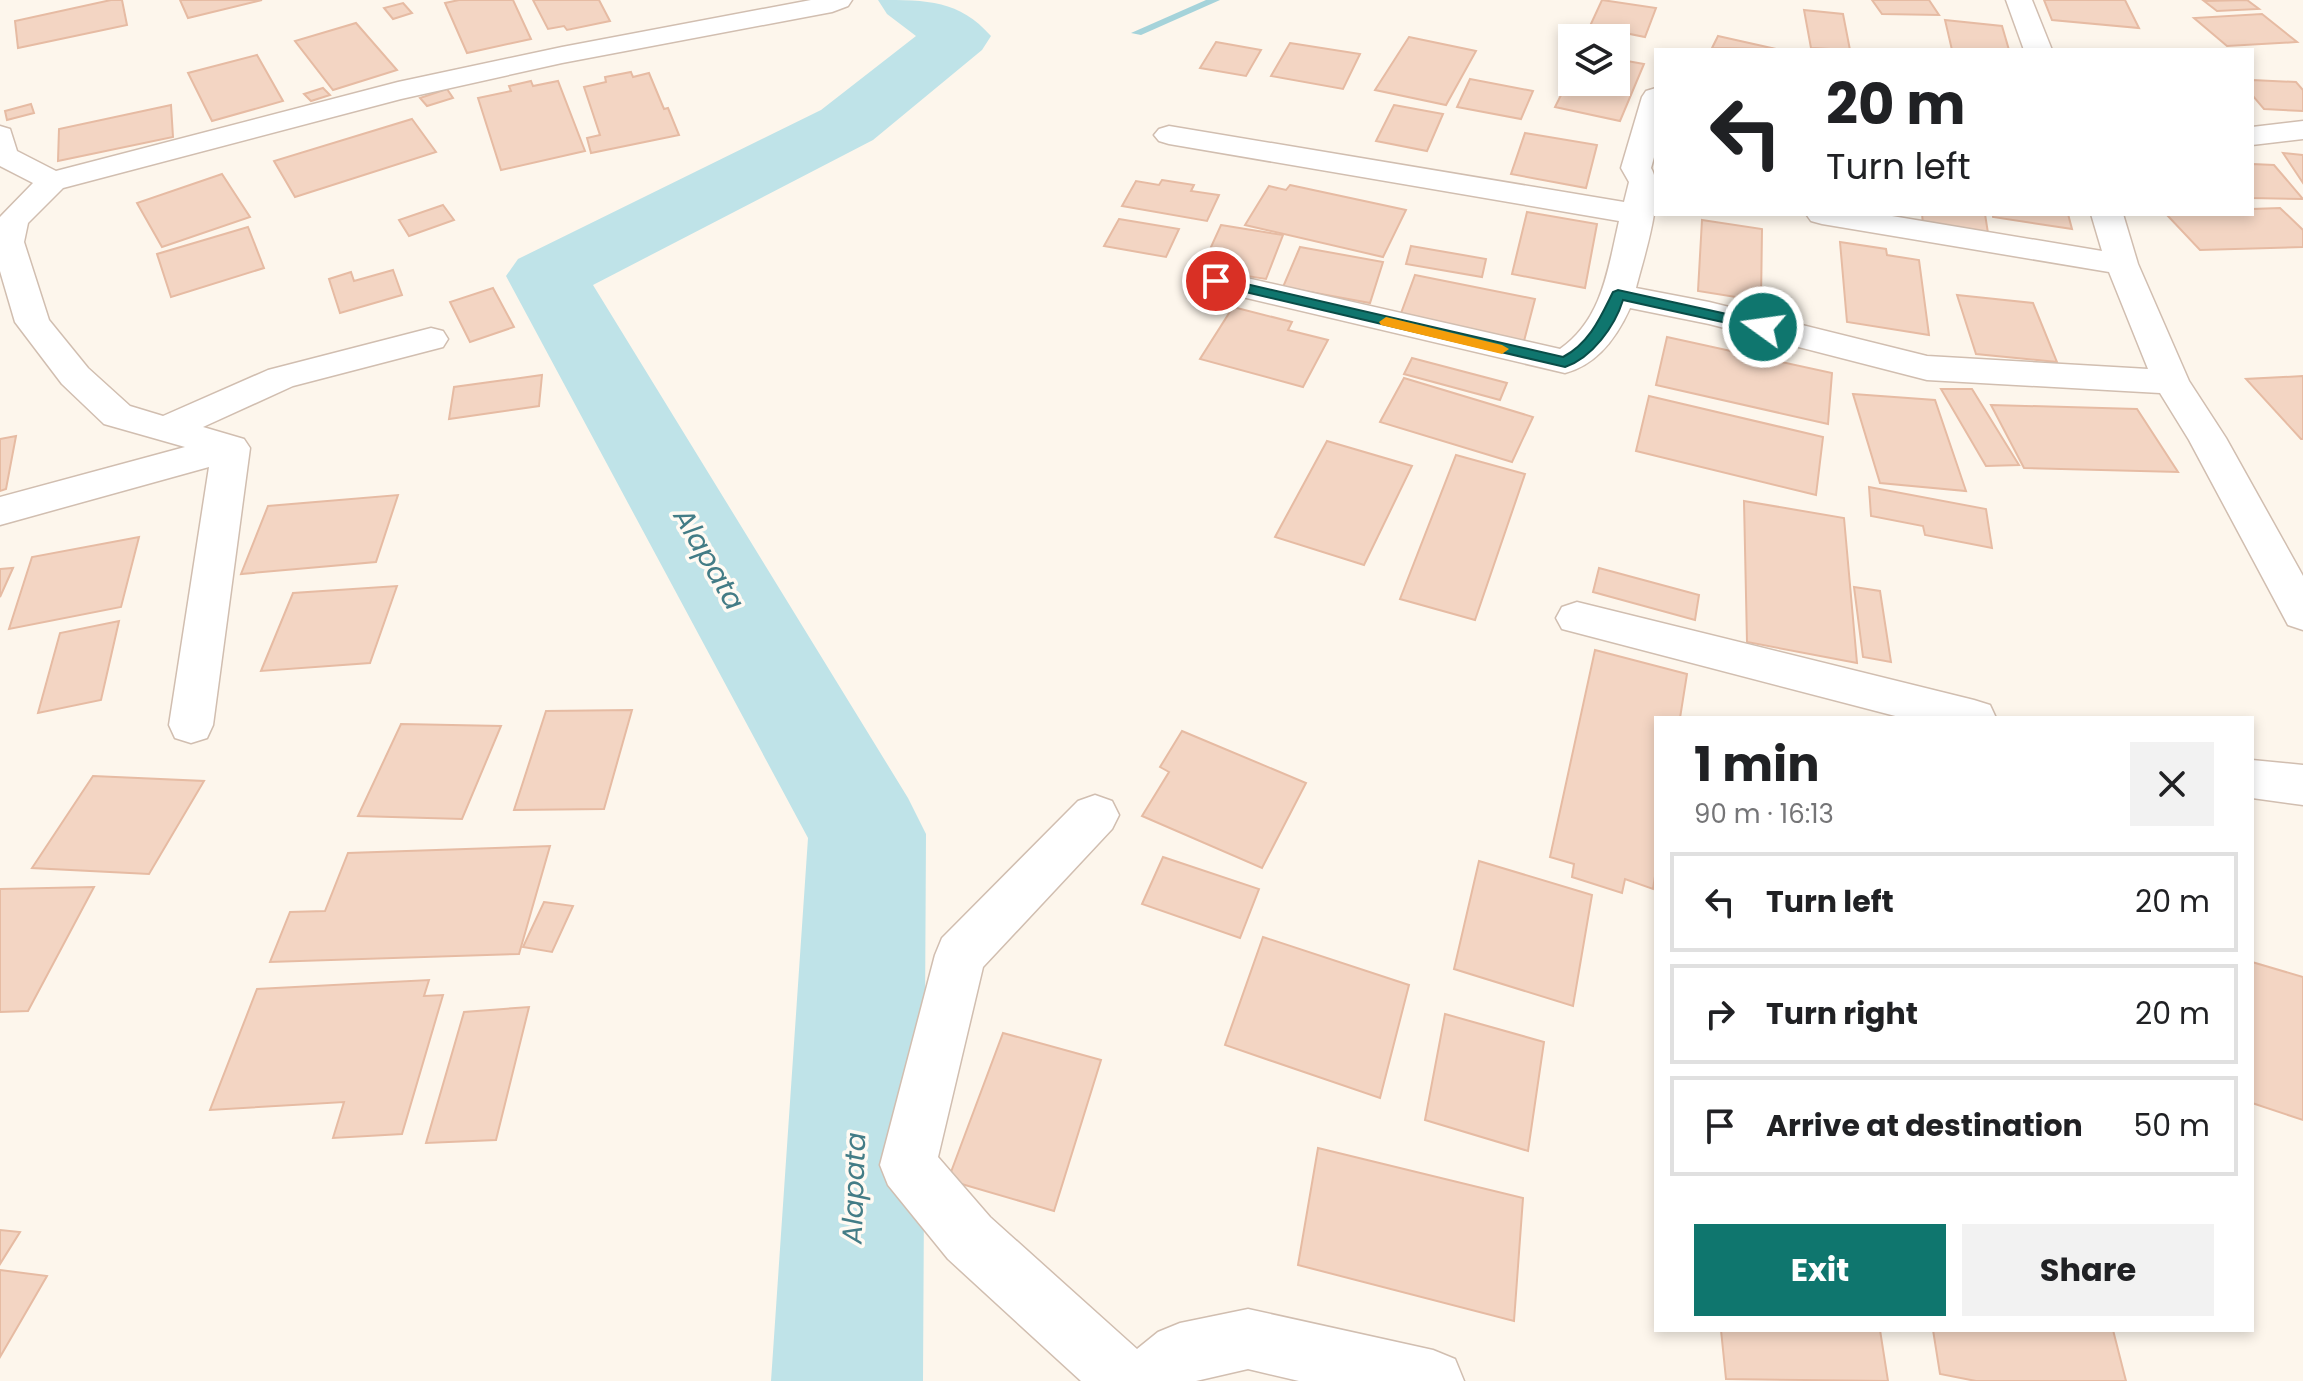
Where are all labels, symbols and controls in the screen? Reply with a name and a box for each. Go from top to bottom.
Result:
map controls [1558,24,1630,96]
button: layers [1558,24,1630,96]
text: 20 m [1826,65,1966,144]
icon: left [1694,80,1798,184]
text: Turn left [1826,141,1971,192]
pin [1182,247,1250,315]
icon: arrive [1194,259,1238,303]
position arrow [1721,285,1805,369]
water label: Alapata [664,500,754,617]
text: 1 min [1694,731,1820,798]
button: close [2130,742,2214,826]
text: 90 m · 16:13 [1694,796,1834,832]
icon: left [1698,880,1742,924]
text: Turn left [1766,880,1894,923]
text: 20 m [2135,880,2210,923]
icon: right [1698,992,1742,1036]
text: Turn right [1766,992,1918,1035]
text: 20 m [2135,992,2210,1035]
icon: arrive [1698,1104,1742,1148]
text: Arrive at destination [1766,1104,2083,1147]
text: 50 m [2133,1104,2210,1147]
water label: Alapata [833,1131,875,1245]
button: Exit [1694,1224,1946,1316]
button: Share [1962,1224,2214,1316]

